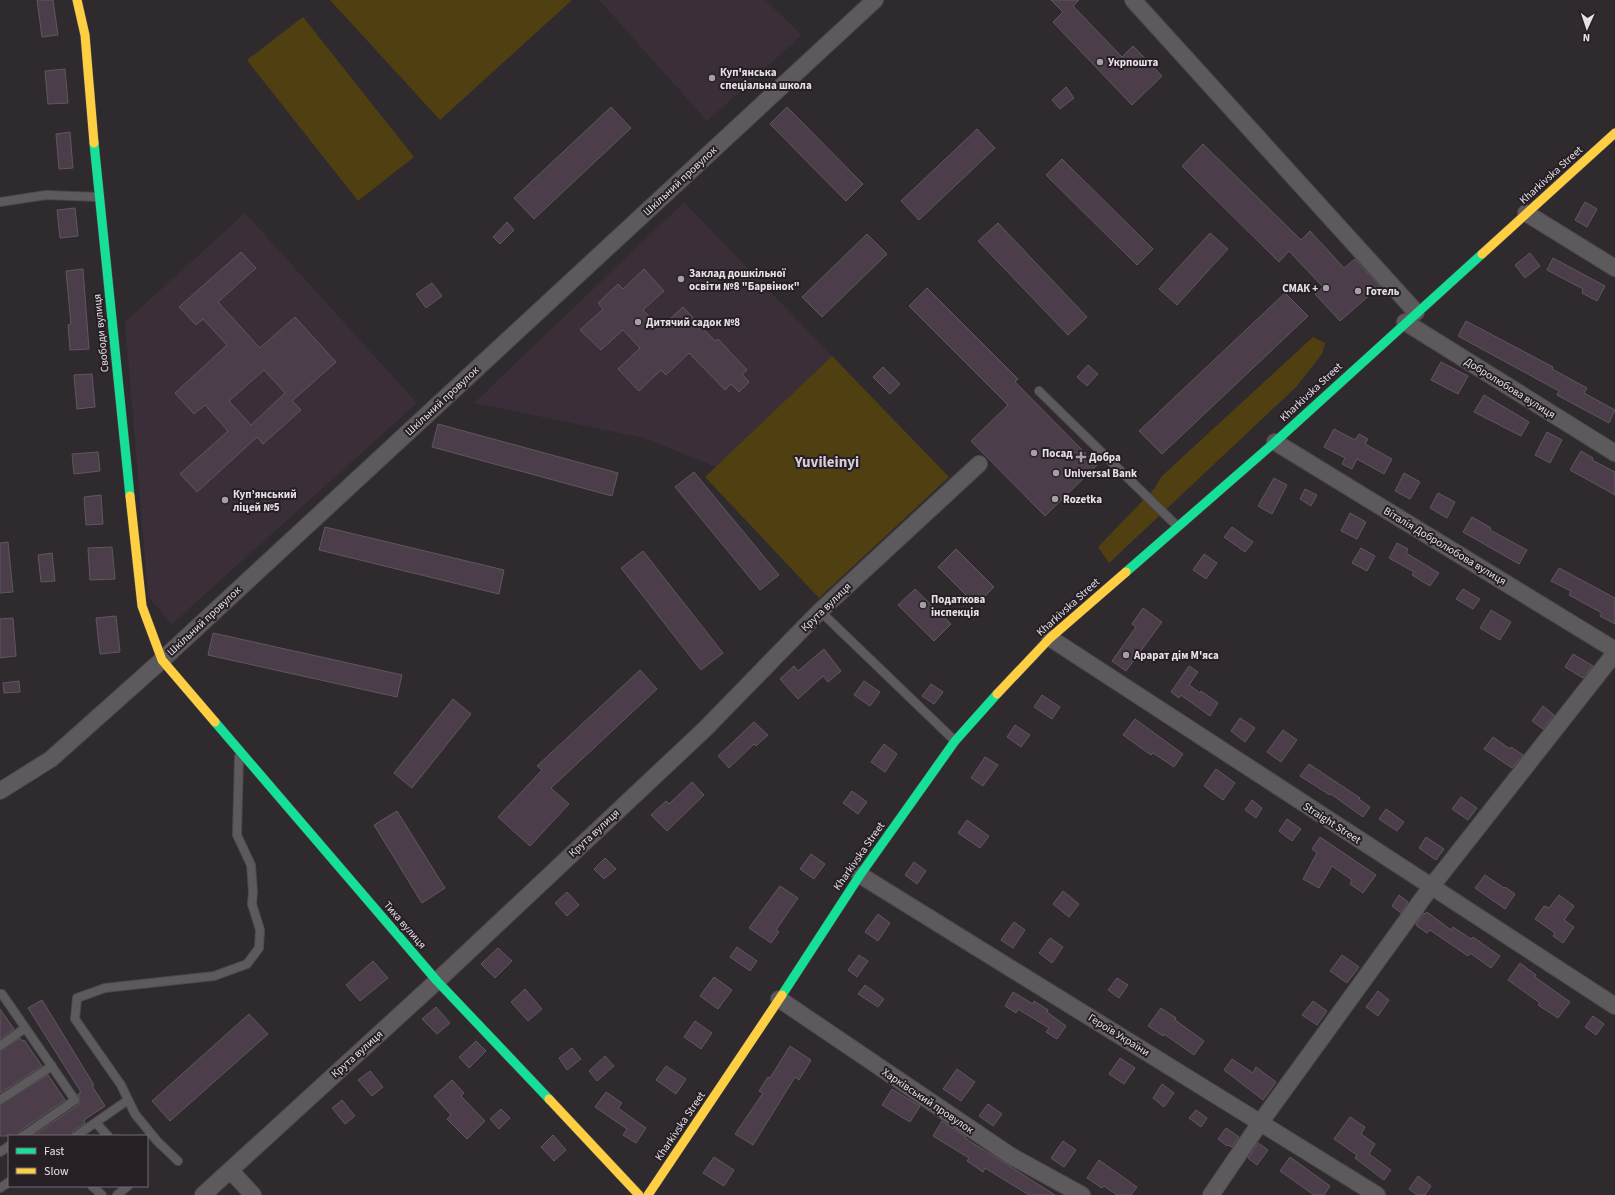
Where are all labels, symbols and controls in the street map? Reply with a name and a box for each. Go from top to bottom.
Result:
north arrow [1567,8,1607,48]
text: N [1582,30,1591,45]
place label: Укрпошта [1108,55,1159,70]
marker: Укрпошта [1095,57,1105,67]
place label: Куп'янська спеціальна школа [720,65,812,93]
marker: Куп'янська спеціальна школа [707,73,717,83]
street label: Шкільний провулок [640,142,721,219]
street label: Kharkivska Street [1516,142,1586,207]
place label: Заклад дошкільної освіти №8 "Барвінок" [689,266,800,294]
marker: Заклад дошкільної освіти №8 "Барвінок" [676,274,686,284]
place label: СМАК + [1282,281,1318,296]
marker: СМАК + [1321,283,1331,293]
place label: Готель [1366,284,1400,299]
marker: Готель [1353,286,1363,296]
street label: Свободи вулиця [89,293,113,373]
place label: Дитячий садок №8 [646,315,740,330]
marker: Дитячий садок №8 [633,317,643,327]
street label: Добролюбова вулиця [1462,354,1558,422]
street label: Kharkivska Street [1277,359,1346,425]
street label: Шкільний провулок [402,362,483,439]
place label: Посад [1042,446,1073,461]
marker: Посад [1029,448,1039,458]
place label: Добра [1089,450,1121,465]
district label: Yuvileinyi [794,452,859,473]
marker: Добра [1076,452,1086,462]
place label: Universal Bank [1064,466,1137,481]
marker: Universal Bank [1051,468,1061,478]
place label: Куп’янський ліцей №5 [233,487,297,515]
place label: Rozetka [1063,492,1102,507]
marker: Rozetka [1050,494,1060,504]
marker: Куп’янський ліцей №5 [220,495,230,505]
street label: Віталія Добролюбова вулиця [1381,503,1509,589]
street label: Kharkivska Street [1033,574,1103,639]
street label: Крута вулиця [798,579,854,635]
street label: Шкільний провулок [164,582,245,659]
place label: Податкова інспекція [931,592,986,620]
marker: Податкова інспекція [918,600,928,610]
place label: Арарат дім М'яса [1133,648,1219,663]
marker: Арарат дім М'яса [1121,650,1131,660]
street label: Straight Street [1300,799,1364,847]
street label: Крута вулиця [565,805,623,861]
street label: Kharkivska Street [830,819,888,893]
street label: Тиха вулиця [380,898,430,952]
street label: Героїв України [1085,1010,1153,1060]
street label: Крута вулиця [328,1027,386,1081]
street label: Харківський провулок [879,1065,977,1138]
street label: Kharkivska Street [651,1088,709,1163]
legend [8,1135,148,1187]
text: Fast [44,1143,64,1160]
text: Slow [44,1163,69,1180]

